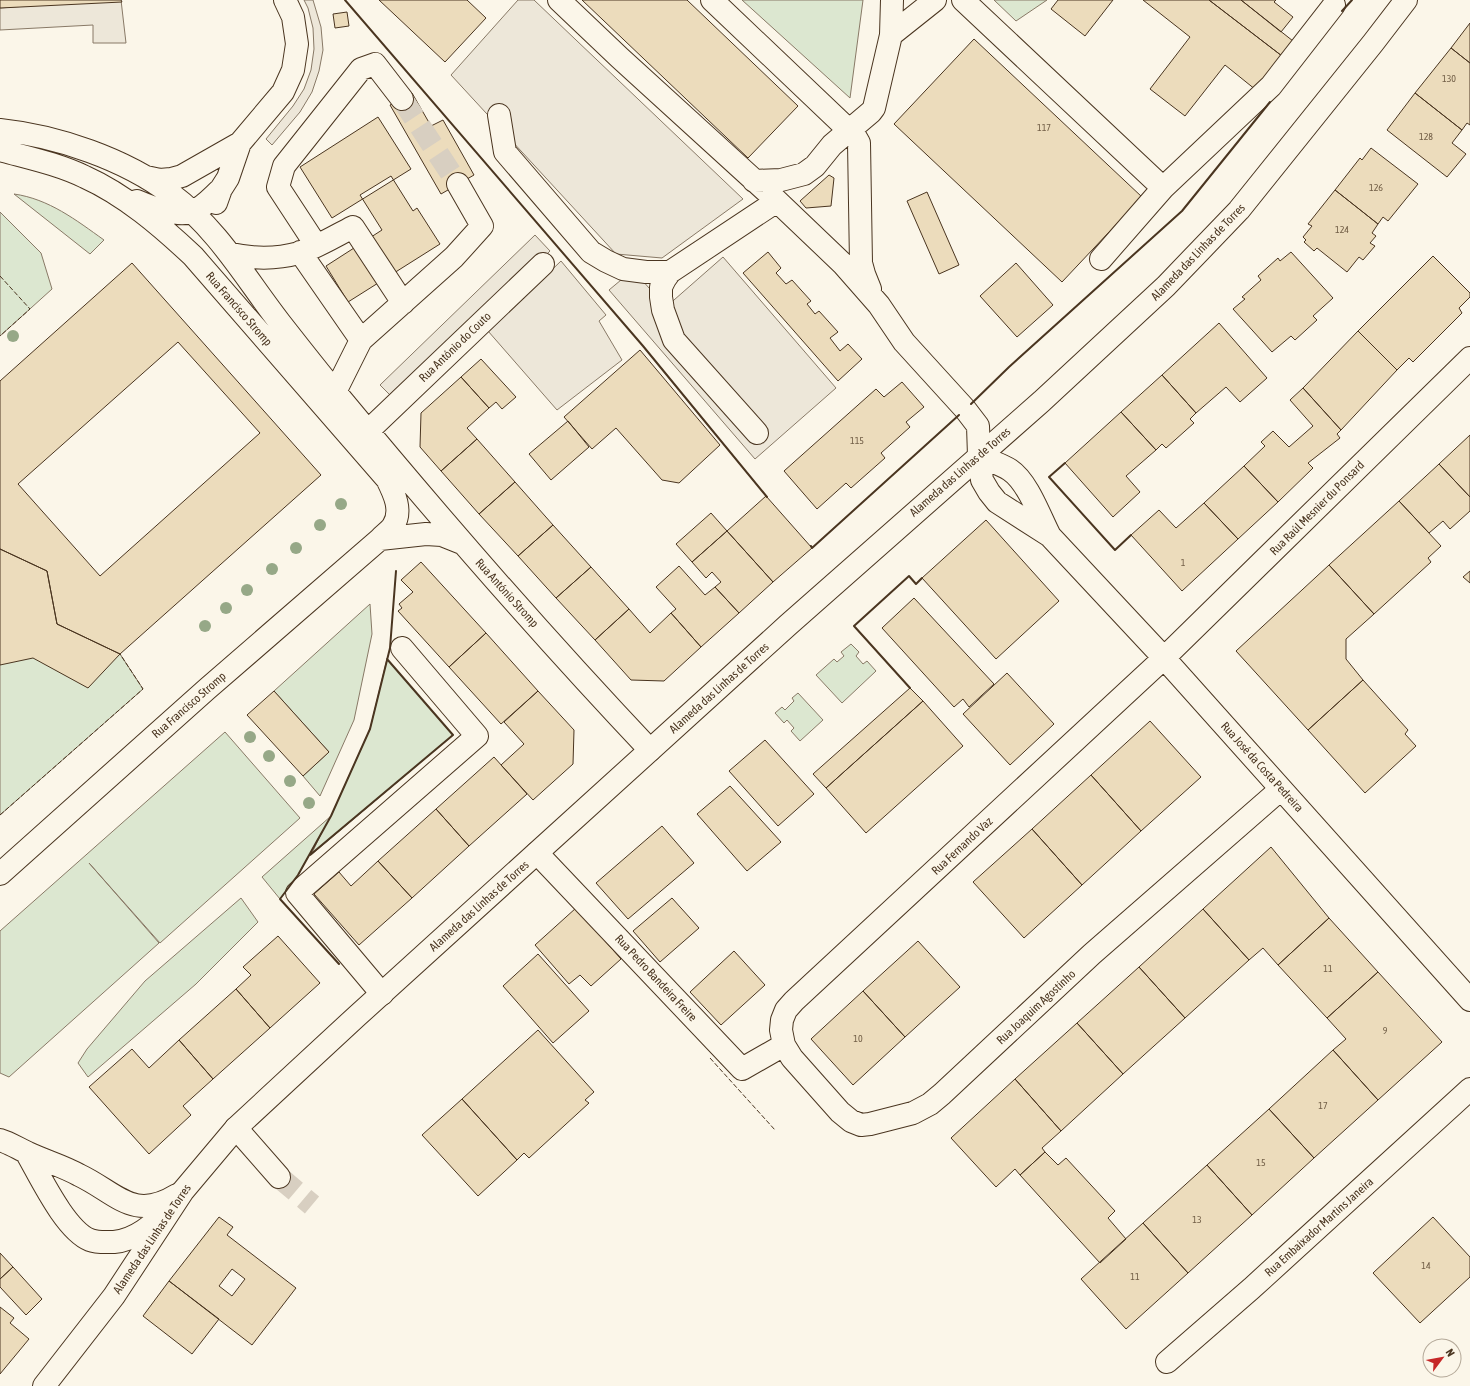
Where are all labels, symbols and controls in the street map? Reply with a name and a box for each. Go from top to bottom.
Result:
house number: 130 [1442,73,1456,84]
house number: 117 [1037,122,1051,133]
house number: 128 [1419,131,1433,142]
house number: 126 [1369,182,1383,193]
street label: Alameda das Linhas de Torres [1148,201,1248,303]
house number: 124 [1335,224,1349,235]
street label: Rua Francisco Stromp [203,269,275,349]
street label: Rua António do Couto [416,309,494,385]
street label: Alameda das Linhas de Torres [907,424,1013,520]
house number: 115 [850,435,864,446]
street label: Rua Raúl Mesnier du Ponsard [1267,458,1367,558]
street label: Rua António Stromp [472,556,542,630]
house number: 1 [1181,557,1186,568]
street label: Alameda das Linhas de Torres [666,640,772,736]
street label: Rua Francisco Stromp [149,669,229,741]
street label: Rua José da Costa Pedreira [1218,719,1306,815]
street label: Rua Fernando Vaz [929,814,996,878]
street label: Alameda das Linhas de Torres [426,858,532,954]
street label: Rua Pedro Bandeira Freire [612,932,700,1024]
house number: 11 [1323,963,1333,974]
street label: Rua Joaquim Agostinho [994,967,1079,1047]
house number: 9 [1383,1025,1388,1036]
house number: 10 [853,1033,863,1044]
house number: 17 [1318,1100,1328,1111]
house number: 15 [1256,1157,1266,1168]
street label: Rua Embaixador Martins Janeira [1262,1175,1376,1279]
street label: Alameda das Linhas de Torres [110,1182,194,1296]
house number: 13 [1192,1214,1202,1225]
house number: 14 [1421,1260,1431,1271]
house number: 11 [1130,1271,1140,1282]
north arrow [1422,1338,1462,1378]
text: N [1444,1347,1457,1359]

